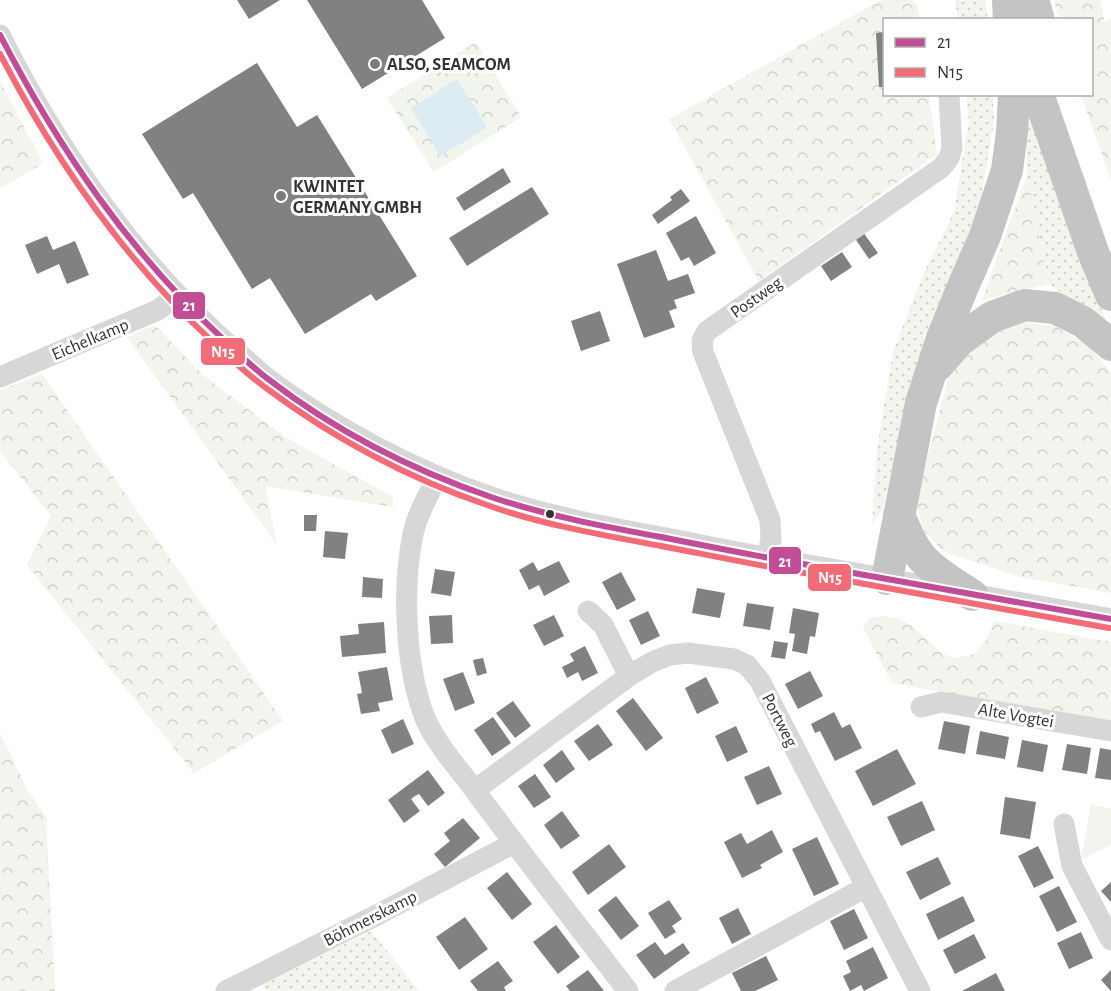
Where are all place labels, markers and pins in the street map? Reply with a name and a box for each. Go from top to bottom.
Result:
place label: ALSO, SEAMCOM [387,56,511,74]
marker: ALSO, SEAMCOM [368,57,382,71]
place label: KWINTET GERMANY GMBH [293,178,422,217]
marker: KWINTET GERMANY GMBH [274,189,288,203]
unlabelled marker [544,508,556,520]

